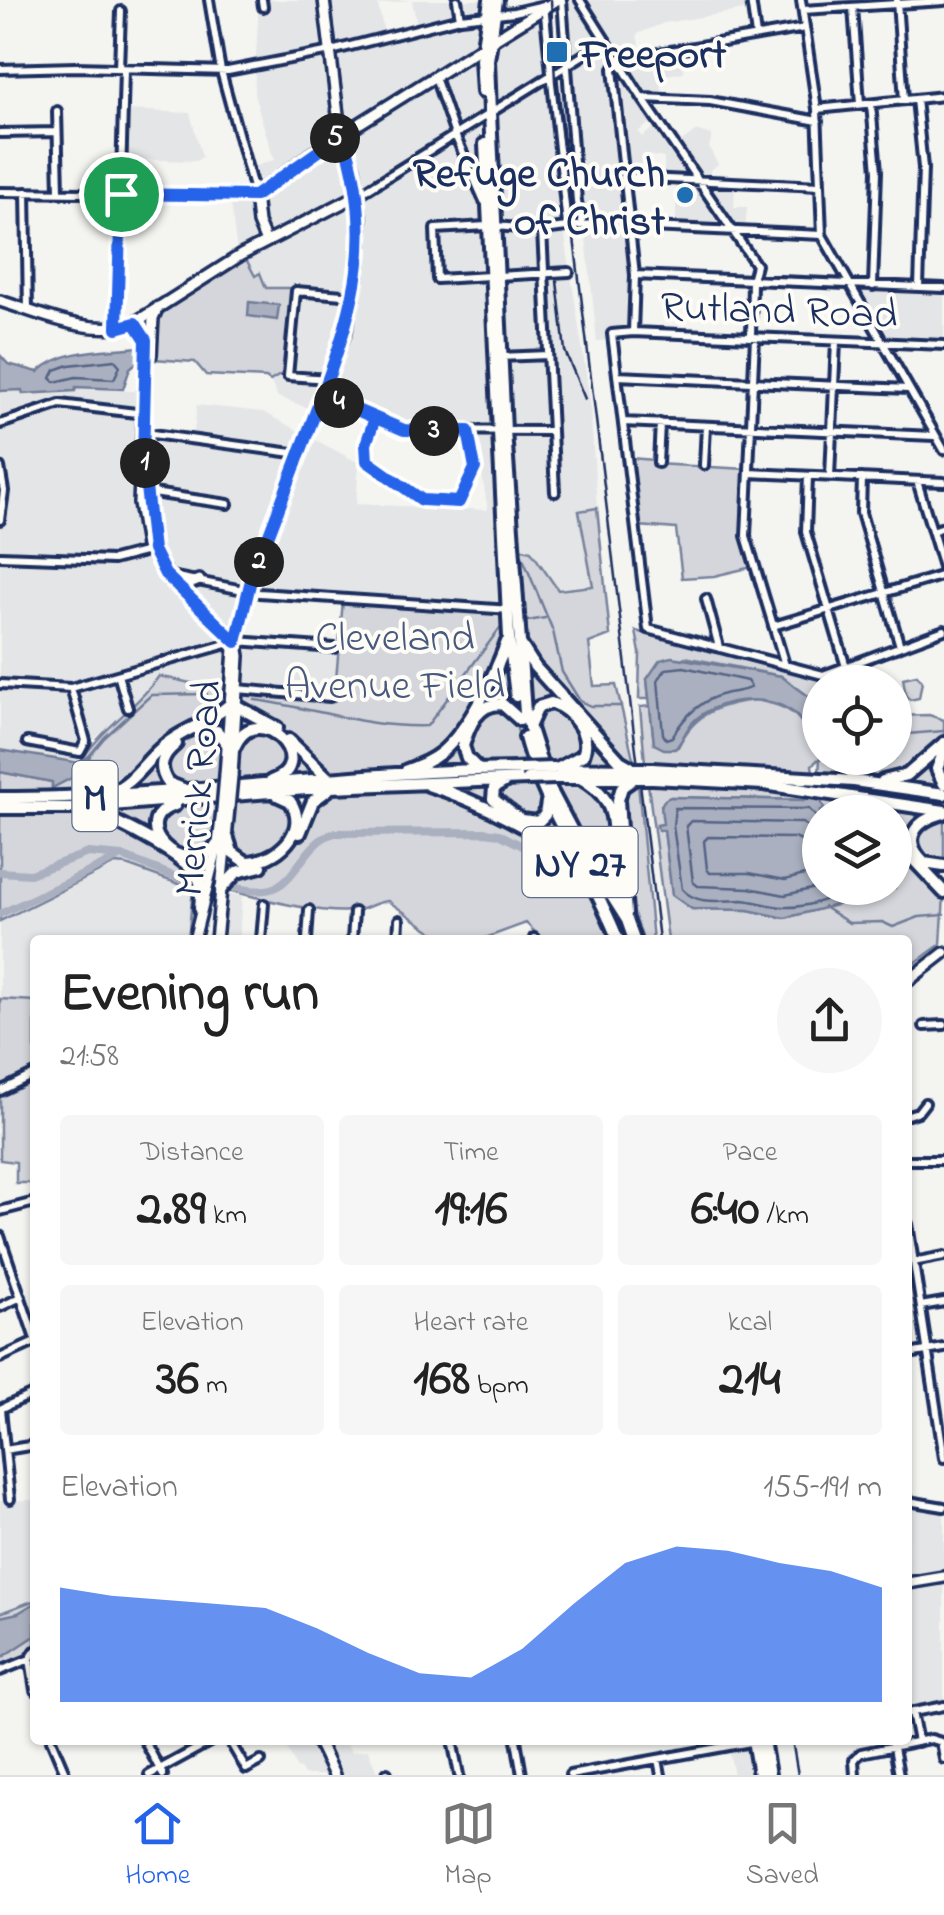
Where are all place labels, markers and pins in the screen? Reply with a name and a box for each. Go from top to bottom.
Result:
place label: Freeport [578,26,727,87]
marker: Freeport [544,39,570,65]
pin: 5 [310,113,360,163]
place label: Refuge Church of Christ [413,145,666,254]
pin [79,152,164,237]
marker: Refuge Church of Christ [674,184,696,206]
pin: 4 [314,378,364,428]
pin: 3 [409,406,459,456]
pin: 1 [120,438,170,488]
pin: 2 [234,537,284,587]

